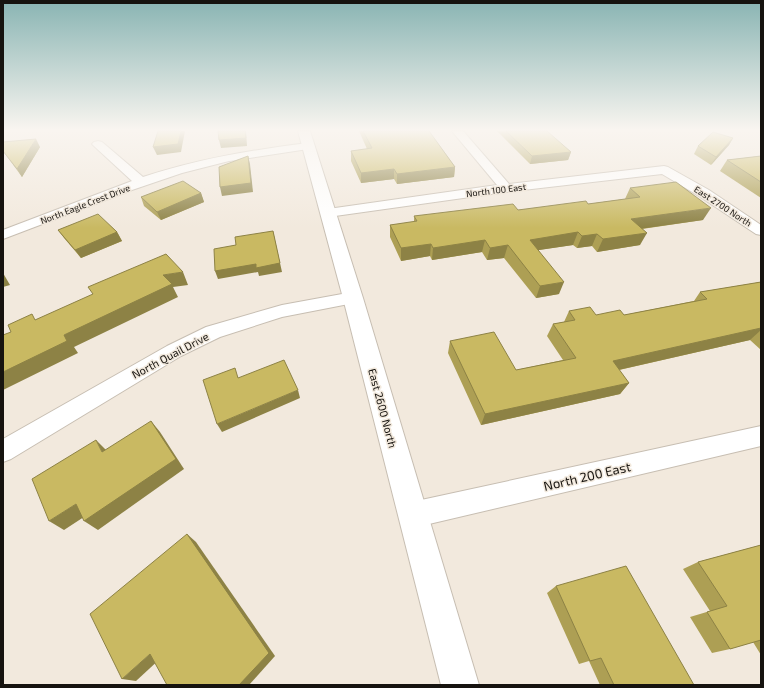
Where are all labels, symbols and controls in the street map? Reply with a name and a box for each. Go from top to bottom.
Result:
street label: North 100 East [465,181,527,199]
street label: North Eagle Crest Drive [39,182,132,226]
street label: East 2700 North [692,183,754,229]
street label: North Quail Drive [129,329,211,382]
street label: East 2600 North [366,367,400,449]
street label: North 200 East [542,458,632,494]

